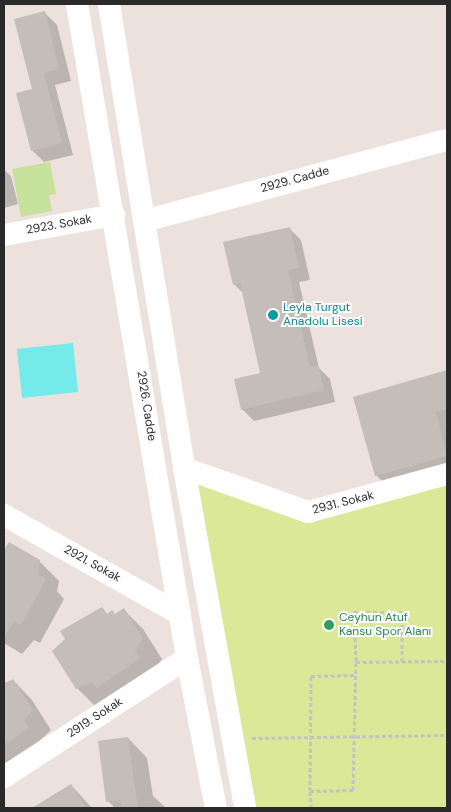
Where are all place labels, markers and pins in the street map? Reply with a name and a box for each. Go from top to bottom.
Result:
place label: Leyla Turgut Anadolu Lisesi [283,301,363,329]
marker: Leyla Turgut Anadolu Lisesi [267,309,279,321]
place label: Ceyhun Atuf Kansu Spor Alanı [339,611,431,639]
marker: Ceyhun Atuf Kansu Spor Alanı [323,619,335,631]

